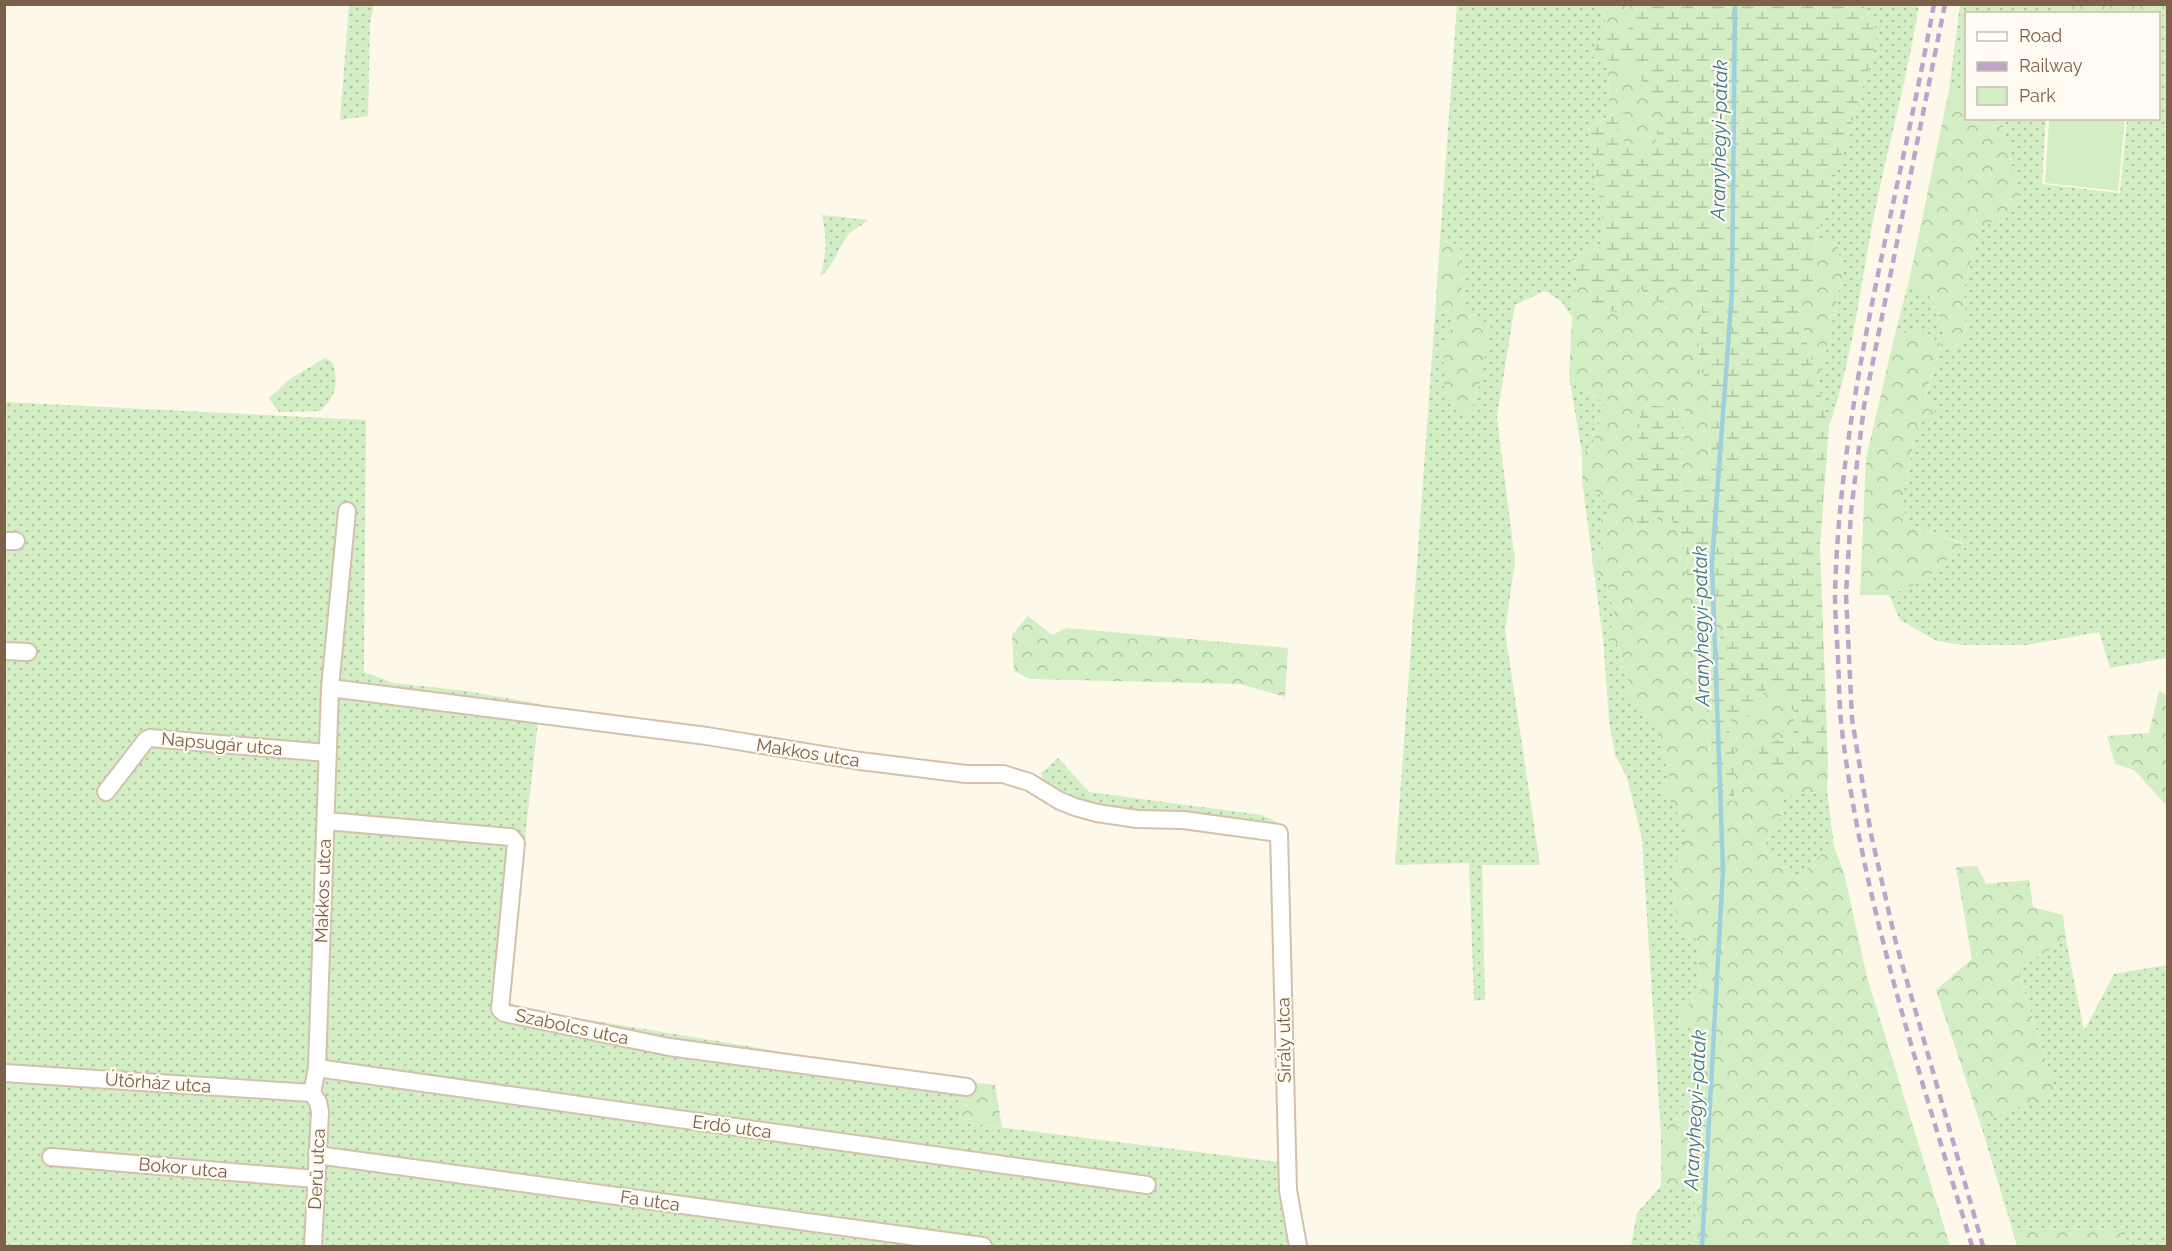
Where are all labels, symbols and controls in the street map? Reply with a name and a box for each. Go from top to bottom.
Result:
legend [1965,12,2160,120]
text: Road [2019,25,2062,46]
text: Railway [2019,55,2083,76]
water label: Aranyhegyi-patak [1706,59,1732,222]
text: Park [2019,85,2056,106]
water label: Aranyhegyi-patak [1688,545,1714,708]
street label: Napsugár utca [160,728,284,759]
street label: Makkos utca [755,734,861,771]
street label: Makkos utca [310,838,335,943]
street label: Sirály utca [1272,997,1295,1083]
street label: Szabolcs utca [513,1004,631,1049]
water label: Aranyhegyi-patak [1679,1029,1711,1192]
street label: Útőrház utca [104,1067,212,1097]
street label: Erdő utca [691,1111,773,1142]
street label: Derű utca [304,1128,329,1210]
street label: Bokor utca [138,1153,228,1182]
street label: Fa utca [619,1186,681,1215]

